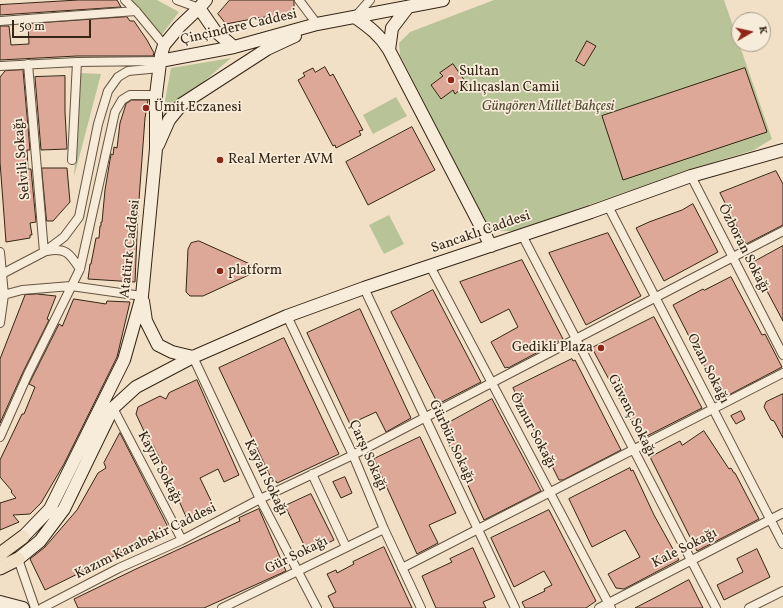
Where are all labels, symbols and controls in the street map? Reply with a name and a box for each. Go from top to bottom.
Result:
street label: Çinçindere Caddesi [179,6,299,50]
scale bar [14,12,93,38]
north arrow [731,12,771,52]
text: 50 m [19,19,45,35]
text: K [754,25,770,35]
place label: Sultan Kılıçaslan Camii [459,64,560,96]
marker: Sultan Kılıçaslan Camii [446,75,456,85]
park label: Güngören Millet Bahçesi [482,99,614,115]
place label: Ümit Eczanesi [154,100,242,116]
marker: Ümit Eczanesi [141,103,151,113]
street label: Selvili Sokağı [11,117,35,201]
place label: Real Merter AVM [228,152,333,168]
marker: Real Merter AVM [215,155,225,165]
street label: Atatürk Caddesi [117,199,145,299]
street label: Özboran Sokağı [713,202,773,296]
street label: Sancaklı Caddesi [429,208,533,258]
place label: platform [228,263,282,279]
marker: platform [215,266,225,276]
street label: Ozan Sokağı [682,331,732,407]
place label: Gedikli Plaza [512,340,593,356]
marker: Gedikli Plaza [596,343,606,353]
street label: Güvenç Sokağı [603,372,659,460]
street label: Öznur Sokağı [505,390,559,472]
street label: Gürbüz Sokağı [424,397,478,487]
street label: Çarşı Sokağı [344,418,390,494]
street label: Kayın Sokağı [133,429,185,507]
street label: Kayalı Sokağı [239,437,291,519]
street label: Kazım Karabekir Caddesi [72,500,220,584]
street label: Kale Sokağı [650,525,720,573]
street label: Gür Sokağı [263,534,331,578]

